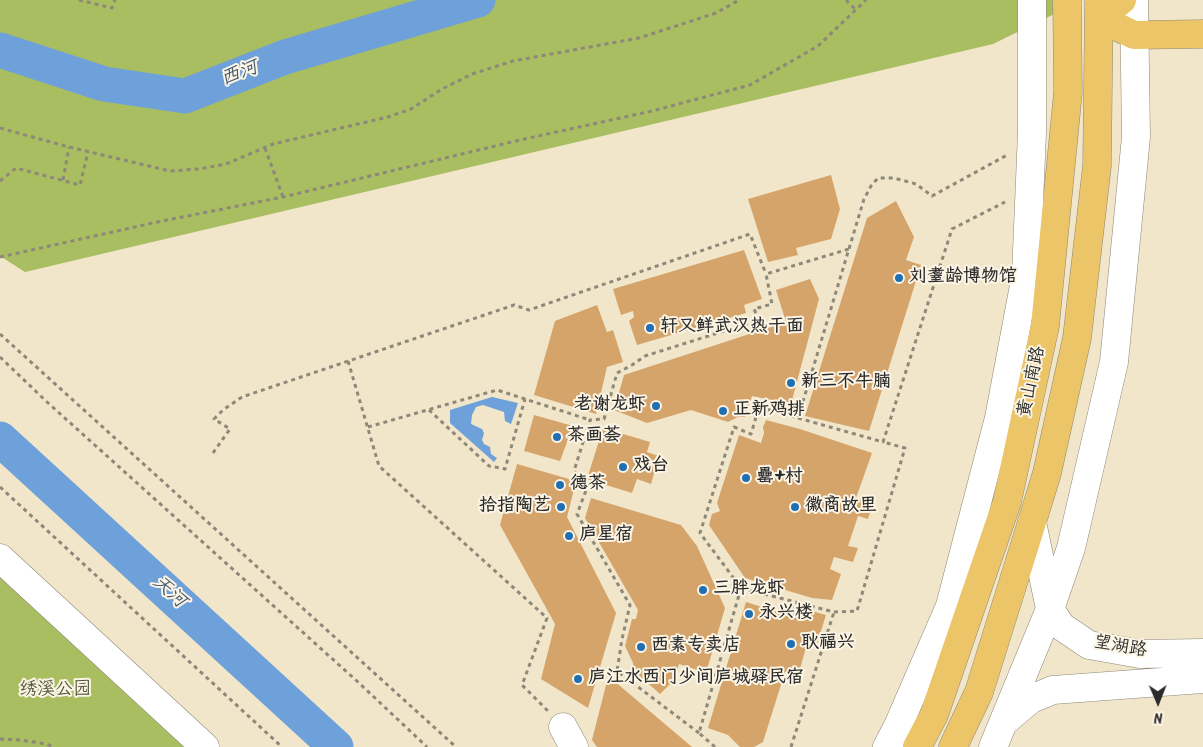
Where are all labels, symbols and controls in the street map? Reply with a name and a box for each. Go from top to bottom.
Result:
water label: 西河 [218,58,262,92]
place label: 刘耋龄博物馆 [909,267,1017,289]
marker: 刘耋龄博物馆 [893,272,905,284]
place label: 轩又鲜武汉热干面 [660,317,804,339]
marker: 轩又鲜武汉热干面 [644,322,656,334]
street label: 黄山南路 [1015,345,1051,419]
place label: 新三不牛腩 [801,372,891,394]
marker: 新三不牛腩 [785,377,797,389]
place label: 老谢龙虾 [574,395,646,417]
marker: 老谢龙虾 [650,400,662,412]
place label: 正新鸡排 [733,400,805,422]
marker: 正新鸡排 [717,405,729,417]
place label: 茶画荟 [567,426,621,448]
marker: 茶画荟 [551,431,563,443]
place label: 戏台 [633,456,669,478]
marker: 戏台 [617,461,629,473]
place label: 罍+村 [756,467,803,489]
marker: 罍+村 [740,472,752,484]
place label: 德茶 [570,474,606,496]
marker: 德茶 [554,479,566,491]
place label: 拾指陶艺 [479,496,551,518]
place label: 徽商故里 [805,496,877,518]
marker: 拾指陶艺 [555,501,567,513]
marker: 徽商故里 [789,501,801,513]
place label: 庐星宿 [579,525,633,547]
marker: 庐星宿 [563,530,575,542]
water label: 天河 [146,572,190,614]
place label: 三胖龙虾 [713,579,785,601]
marker: 三胖龙虾 [697,584,709,596]
place label: 永兴楼 [759,603,813,625]
marker: 永兴楼 [743,608,755,620]
place label: 耿福兴 [801,633,855,655]
street label: 望湖路 [1092,633,1148,663]
place label: 西素专卖店 [651,636,741,658]
marker: 耿福兴 [785,638,797,650]
marker: 西素专卖店 [635,641,647,653]
place label: 庐江水西门少间庐城驿民宿 [588,668,804,690]
marker: 庐江水西门少间庐城驿民宿 [572,673,584,685]
north arrow [1133,677,1183,727]
park label: 绣溪公园 [19,680,91,702]
text: N [1154,706,1163,728]

